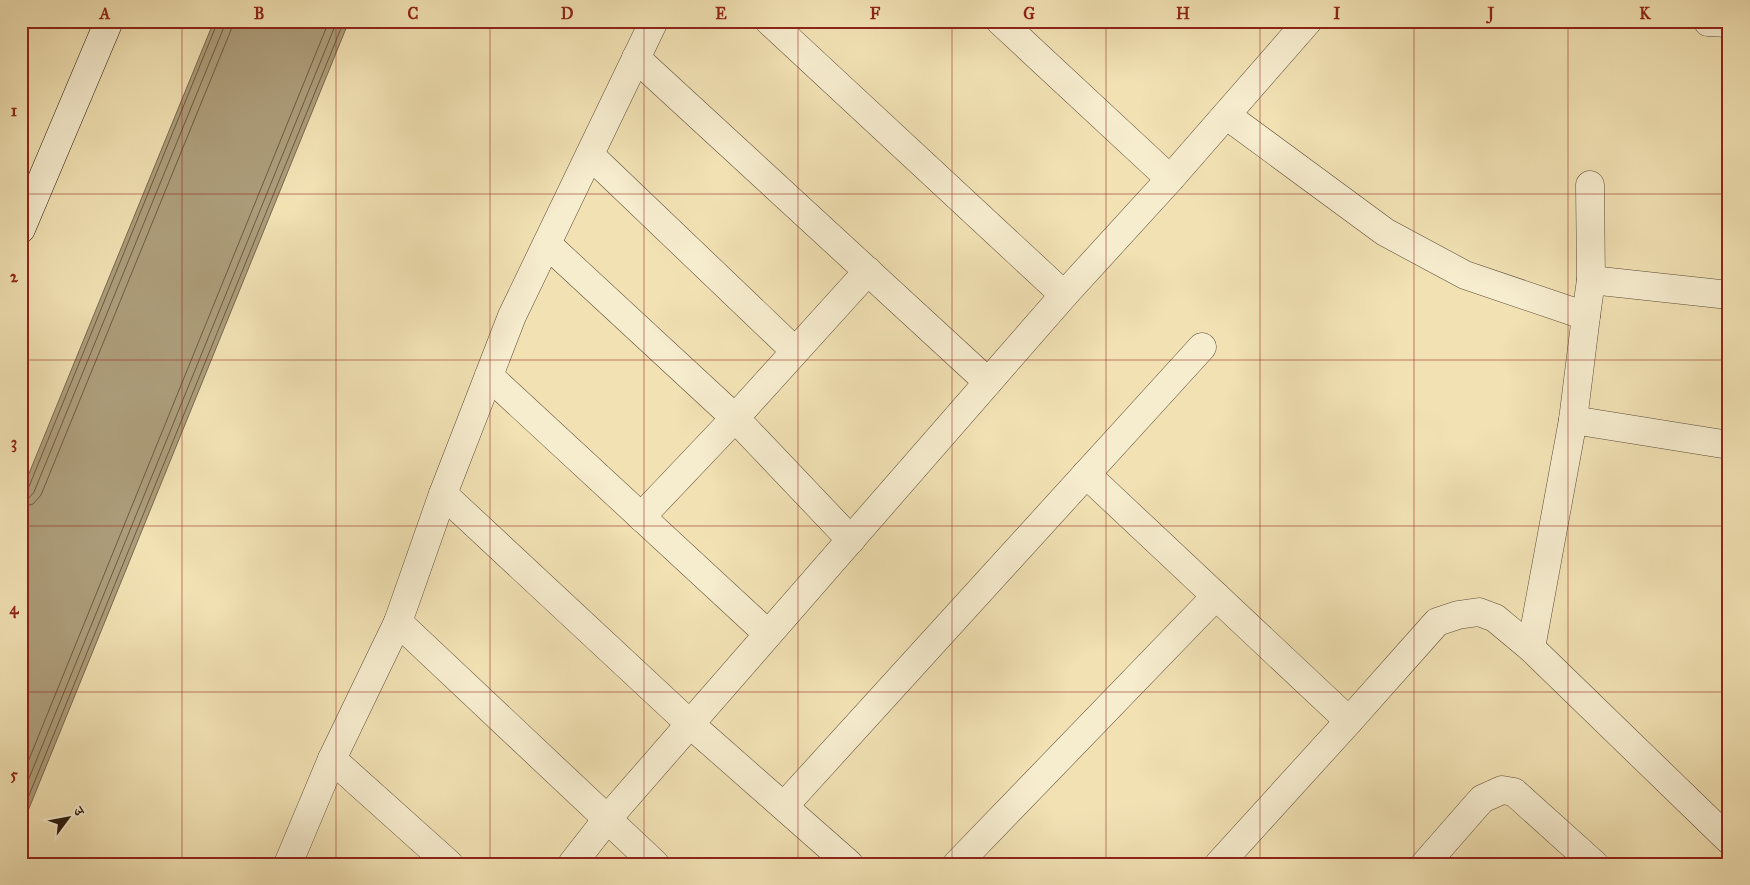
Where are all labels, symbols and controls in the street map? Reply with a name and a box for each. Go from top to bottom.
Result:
text: A [99,4,111,23]
text: B [254,4,264,23]
text: C [408,4,419,23]
text: D [561,4,574,23]
text: E [715,4,727,23]
text: F [870,4,881,23]
text: G [1023,4,1035,23]
text: H [1176,4,1190,23]
text: I [1334,4,1341,23]
text: J [1486,4,1495,24]
text: K [1639,4,1651,23]
text: 1 [11,101,18,120]
text: 2 [10,267,19,286]
text: 3 [11,433,17,453]
text: 4 [10,599,20,619]
text: 5 [10,765,18,784]
north arrow [42,792,92,842]
text: उ [69,803,88,820]

